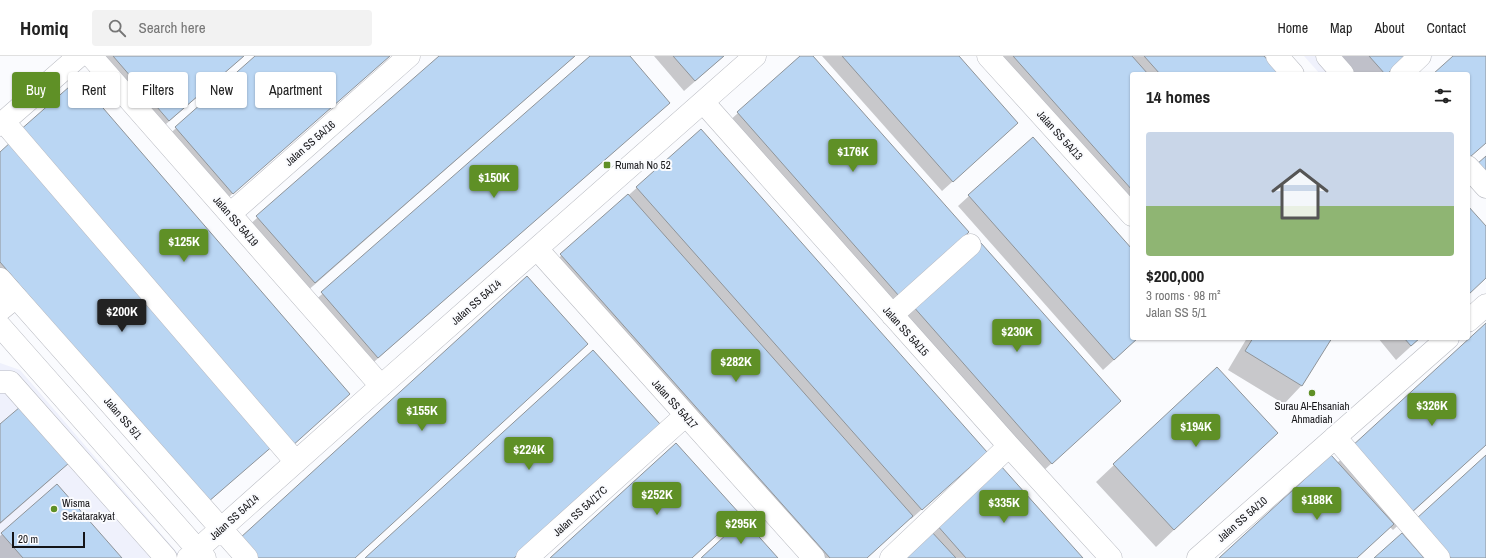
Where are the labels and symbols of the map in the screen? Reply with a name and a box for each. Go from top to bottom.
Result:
street label: Jalan SS 5A/13 [1034,107,1086,163]
street label: Jalan SS 5A/16 [282,117,338,169]
pin: $176K [825,139,881,173]
place label: Rumah No 52 [615,158,671,172]
marker: Rumah No 52 [602,160,612,170]
pin: $150K [466,165,522,199]
street label: Jalan SS 5A/19 [210,193,262,249]
pin: $125K [156,229,212,263]
street label: Jalan SS 5A/14 [448,276,504,328]
pin: $200K [94,299,150,333]
street label: Jalan SS 5A/15 [880,303,932,359]
pin: $230K [989,319,1045,353]
pin: $282K [708,349,764,383]
street label: Jalan SS 5A/17 [649,376,701,432]
marker: Surau Al-Ehsaniah Ahmadiah [1307,388,1317,398]
pin: $326K [1404,393,1460,427]
street label: Jalan SS 5/1 [101,394,145,442]
pin: $155K [394,398,450,432]
place label: Surau Al-Ehsaniah Ahmadiah [1274,399,1350,426]
pin: $194K [1168,414,1224,448]
pin: $224K [501,437,557,471]
street label: Jalan SS 5A/17C [550,482,611,539]
pin: $252K [629,482,685,516]
pin: $188K [1289,487,1345,521]
pin: $335K [976,490,1032,524]
street label: Jalan SS 5A/14 [206,491,262,543]
street label: Jalan SS 5A/10 [1214,493,1270,545]
place label: Wisma Sekatarakyat [62,496,115,523]
marker: Wisma Sekatarakyat [49,504,59,514]
pin: $295K [713,511,769,545]
scale bar [12,530,85,549]

